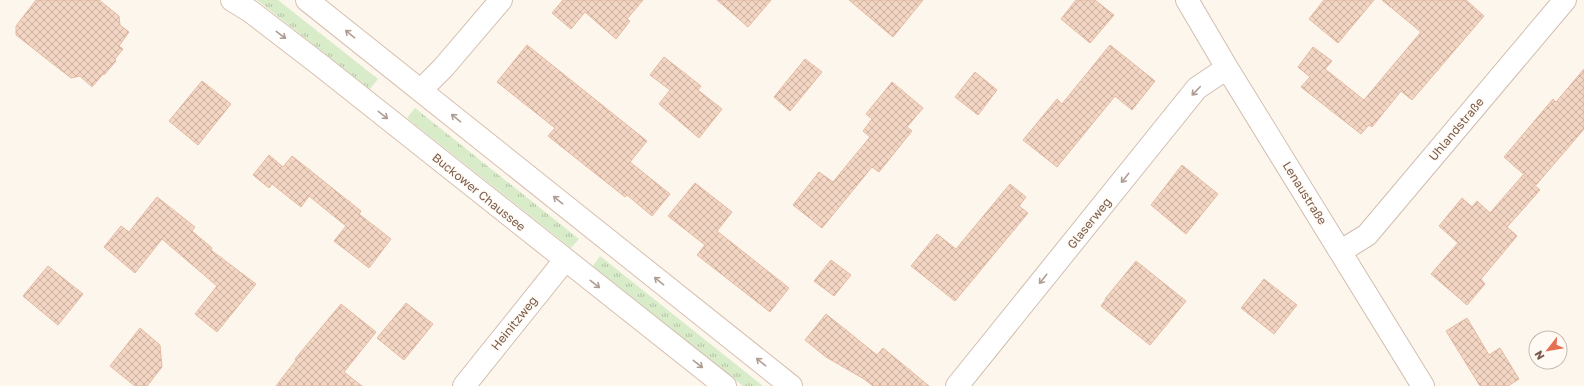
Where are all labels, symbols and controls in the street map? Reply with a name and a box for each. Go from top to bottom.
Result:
one-way arrow [344,30,355,38]
one-way arrow [275,31,286,39]
one-way arrow [1191,86,1201,96]
street label: Uhlandstraße [1425,94,1487,164]
one-way arrow [378,111,389,119]
one-way arrow [451,114,462,123]
street label: Buckower Chaussee [429,150,529,234]
street label: Lenaustraße [1280,159,1330,227]
one-way arrow [1120,173,1129,184]
street label: Glaserweg [1064,194,1114,252]
one-way arrow [552,195,563,204]
one-way arrow [1039,274,1048,285]
one-way arrow [654,276,665,285]
one-way arrow [590,280,601,288]
street label: Heinitzweg [488,293,540,353]
north arrow [1528,330,1568,370]
text: N [1531,348,1547,362]
one-way arrow [755,357,766,366]
one-way arrow [692,360,703,369]

